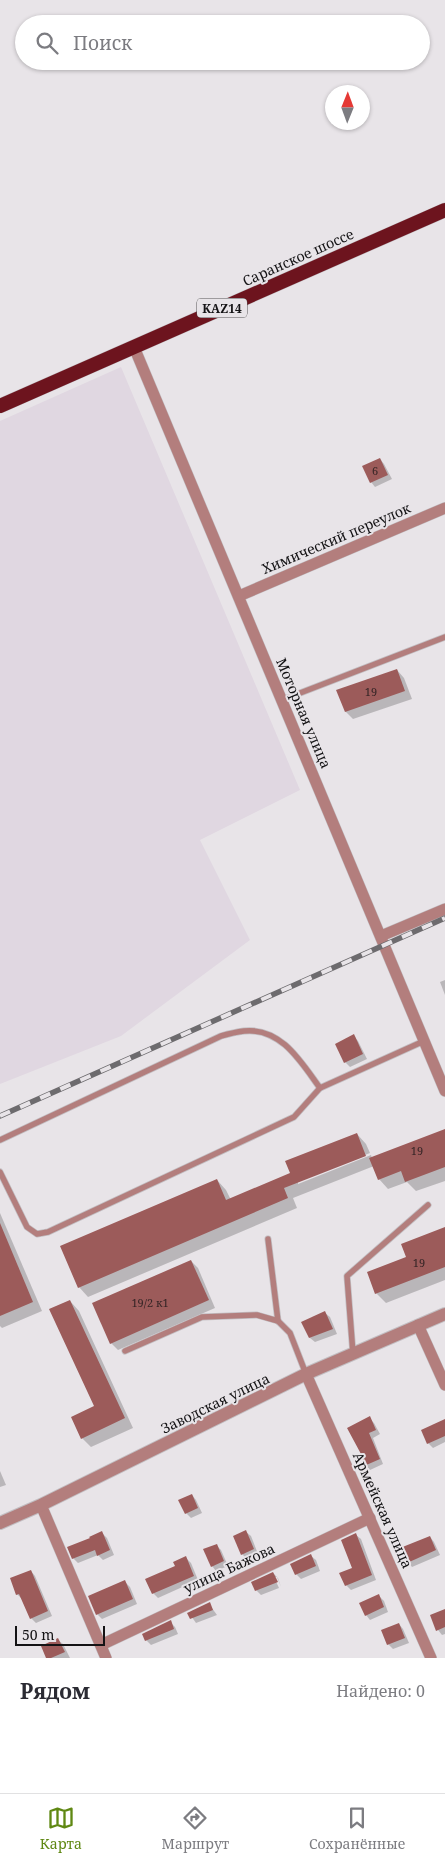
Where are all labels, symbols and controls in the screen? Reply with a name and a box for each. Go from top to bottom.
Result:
search box [15,15,430,70]
icon: search [33,29,61,57]
text: Поиск [73,30,132,56]
north arrow [325,85,370,130]
street label: Саранское шоссе [239,224,357,290]
road number: KAZ14 [197,298,247,318]
house number: 6 [372,463,378,478]
street label: Химический переулок [259,498,414,578]
street label: Моторная улица [272,655,336,771]
house number: 19 [365,684,377,699]
house number: 19 [411,1143,423,1158]
house number: 19 [413,1255,425,1270]
house number: 19/2 к1 [131,1295,169,1310]
street label: Заводская улица [157,1368,273,1438]
street label: Армейская улица [349,1449,417,1571]
street label: улица Бажова [180,1539,278,1597]
scale bar [15,1623,105,1646]
text: 50 m [22,1625,55,1644]
text: Рядом [20,1677,90,1705]
text: Найдено: 0 [336,1680,425,1702]
tab: Карта [40,1804,82,1853]
tab: Маршрут [162,1804,229,1853]
tab: Сохранённые [309,1804,405,1853]

